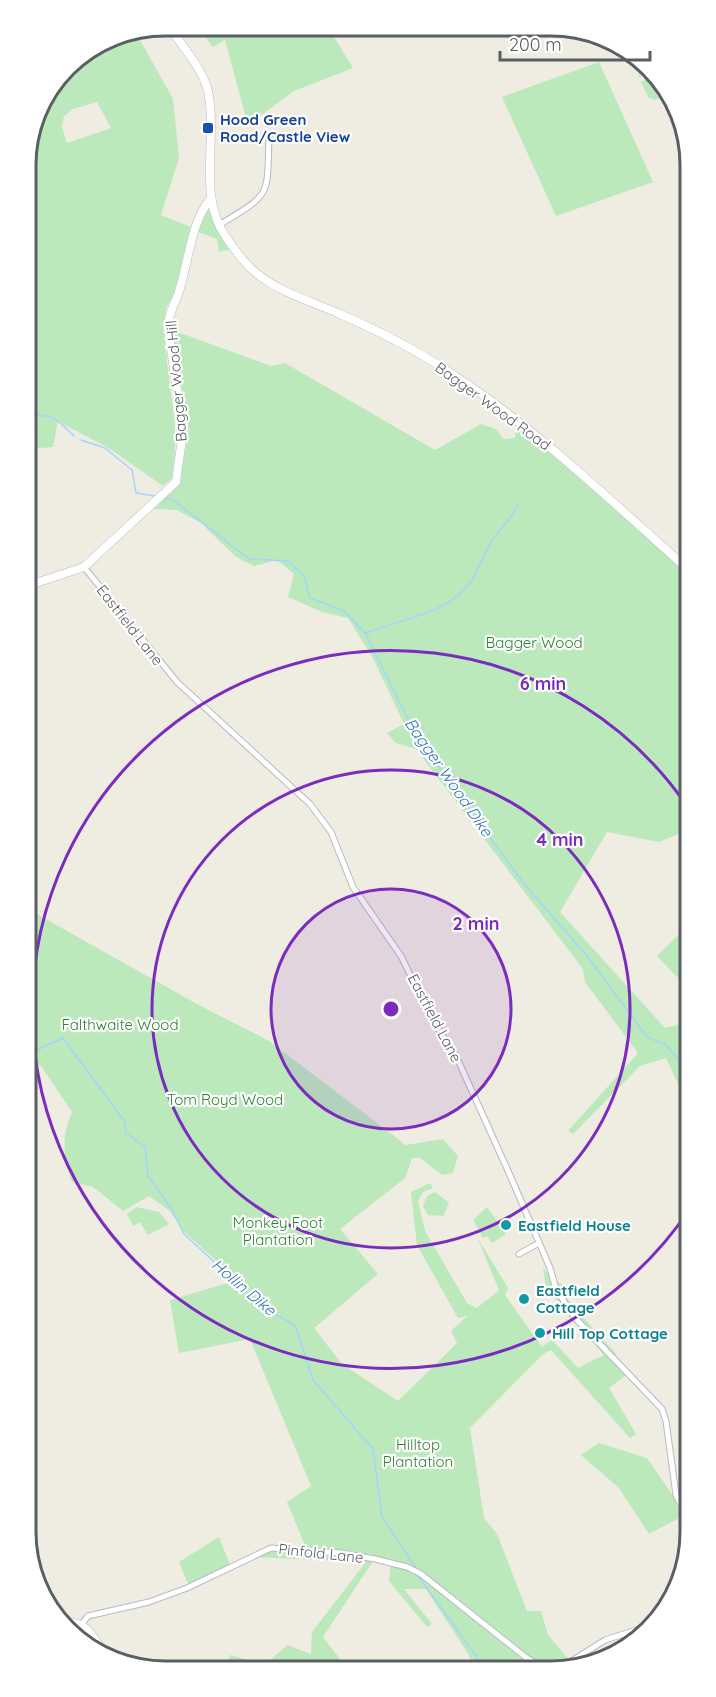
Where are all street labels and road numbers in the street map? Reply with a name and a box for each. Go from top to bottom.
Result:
street label: Bagger Wood Hill [161,319,191,443]
street label: Bagger Wood Road [431,358,555,454]
street label: Eastfield Lane [92,581,168,669]
street label: Eastfield Lane [404,970,466,1066]
street label: Pinfold Lane [278,1539,364,1567]

